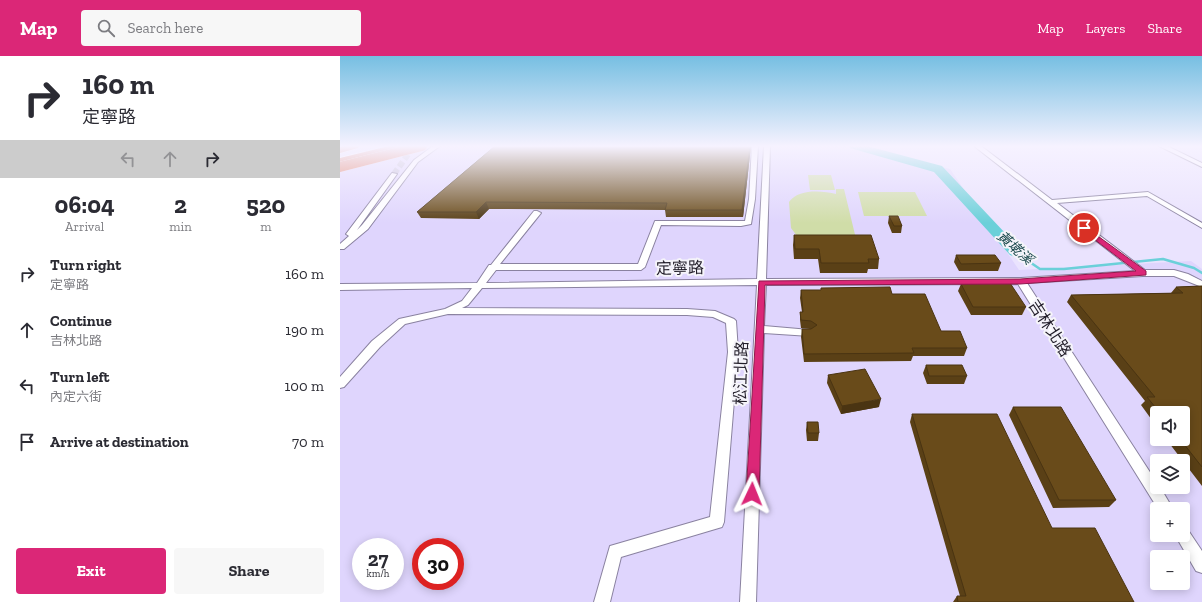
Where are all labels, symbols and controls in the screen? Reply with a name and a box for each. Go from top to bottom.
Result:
search box [81,10,361,46]
text: Map [20,17,57,40]
icon: search [95,17,117,39]
text: Search here [127,19,203,37]
text: Map [1037,20,1064,37]
text: Layers [1086,20,1125,37]
text: Share [1147,20,1182,37]
text: 160 m [82,68,154,101]
icon: right [16,72,68,124]
text: 定寧路 [82,106,136,128]
icon: left [117,148,139,170]
icon: ahead [159,148,181,170]
icon: right [201,148,223,170]
text: 06:04 [55,190,115,219]
text: 2 [174,190,187,219]
text: 520 [246,190,285,219]
pin [1067,211,1101,245]
icon: arrive [1073,217,1095,239]
text: Arrival [65,219,104,234]
text: min [169,219,192,234]
text: m [260,219,271,234]
water label: 黃墘溪 [994,228,1038,270]
text: Turn right [50,256,121,274]
street label: 定寧路 [656,258,704,278]
icon: right [16,263,38,285]
text: 160 m [285,265,324,283]
text: 定寧路 [50,277,89,292]
street label: 吉林北路 [1025,296,1075,360]
text: Continue [50,312,112,330]
icon: ahead [16,319,38,341]
text: 190 m [285,321,324,339]
text: 吉林北路 [50,333,102,348]
street label: 松江北路 [730,341,752,405]
text: Turn left [50,368,110,386]
icon: left [16,375,38,397]
text: 100 m [285,377,324,395]
text: 內定六街 [50,389,102,404]
map controls [1150,406,1190,590]
button: sound [1150,406,1190,446]
icon: arrive [16,431,38,453]
text: Arrive at destination [50,433,189,451]
text: 70 m [292,433,324,451]
button: layers [1150,454,1190,494]
position arrow [731,473,773,515]
button: + [1150,502,1190,542]
speed limit sign: 30 [412,538,464,590]
text: 27 [368,547,388,571]
button: Exit [16,548,166,594]
button: Share [174,548,324,594]
button: − [1150,550,1190,590]
text: km/h [367,568,389,580]

